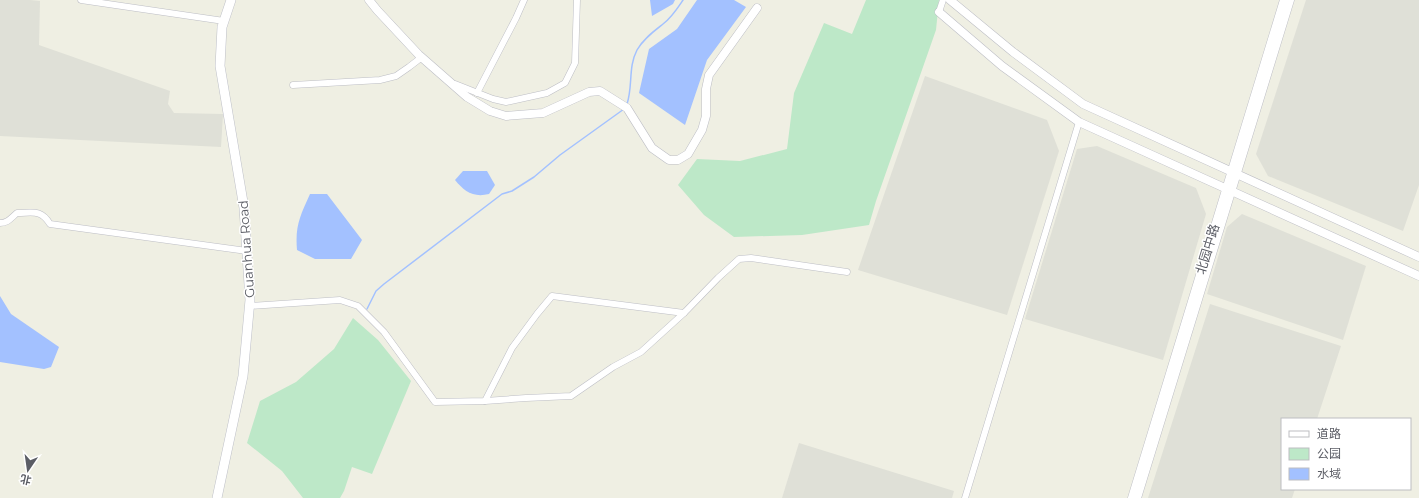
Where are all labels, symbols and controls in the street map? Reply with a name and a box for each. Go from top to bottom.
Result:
street label: Guanhua Road [235,200,257,298]
street label: 北园中路 [1192,222,1222,276]
legend [1281,418,1411,490]
text: 道路 [1317,426,1341,441]
text: 公园 [1317,446,1341,461]
north arrow [8,450,48,490]
text: 水域 [1317,466,1341,481]
text: 北 [19,472,33,488]

